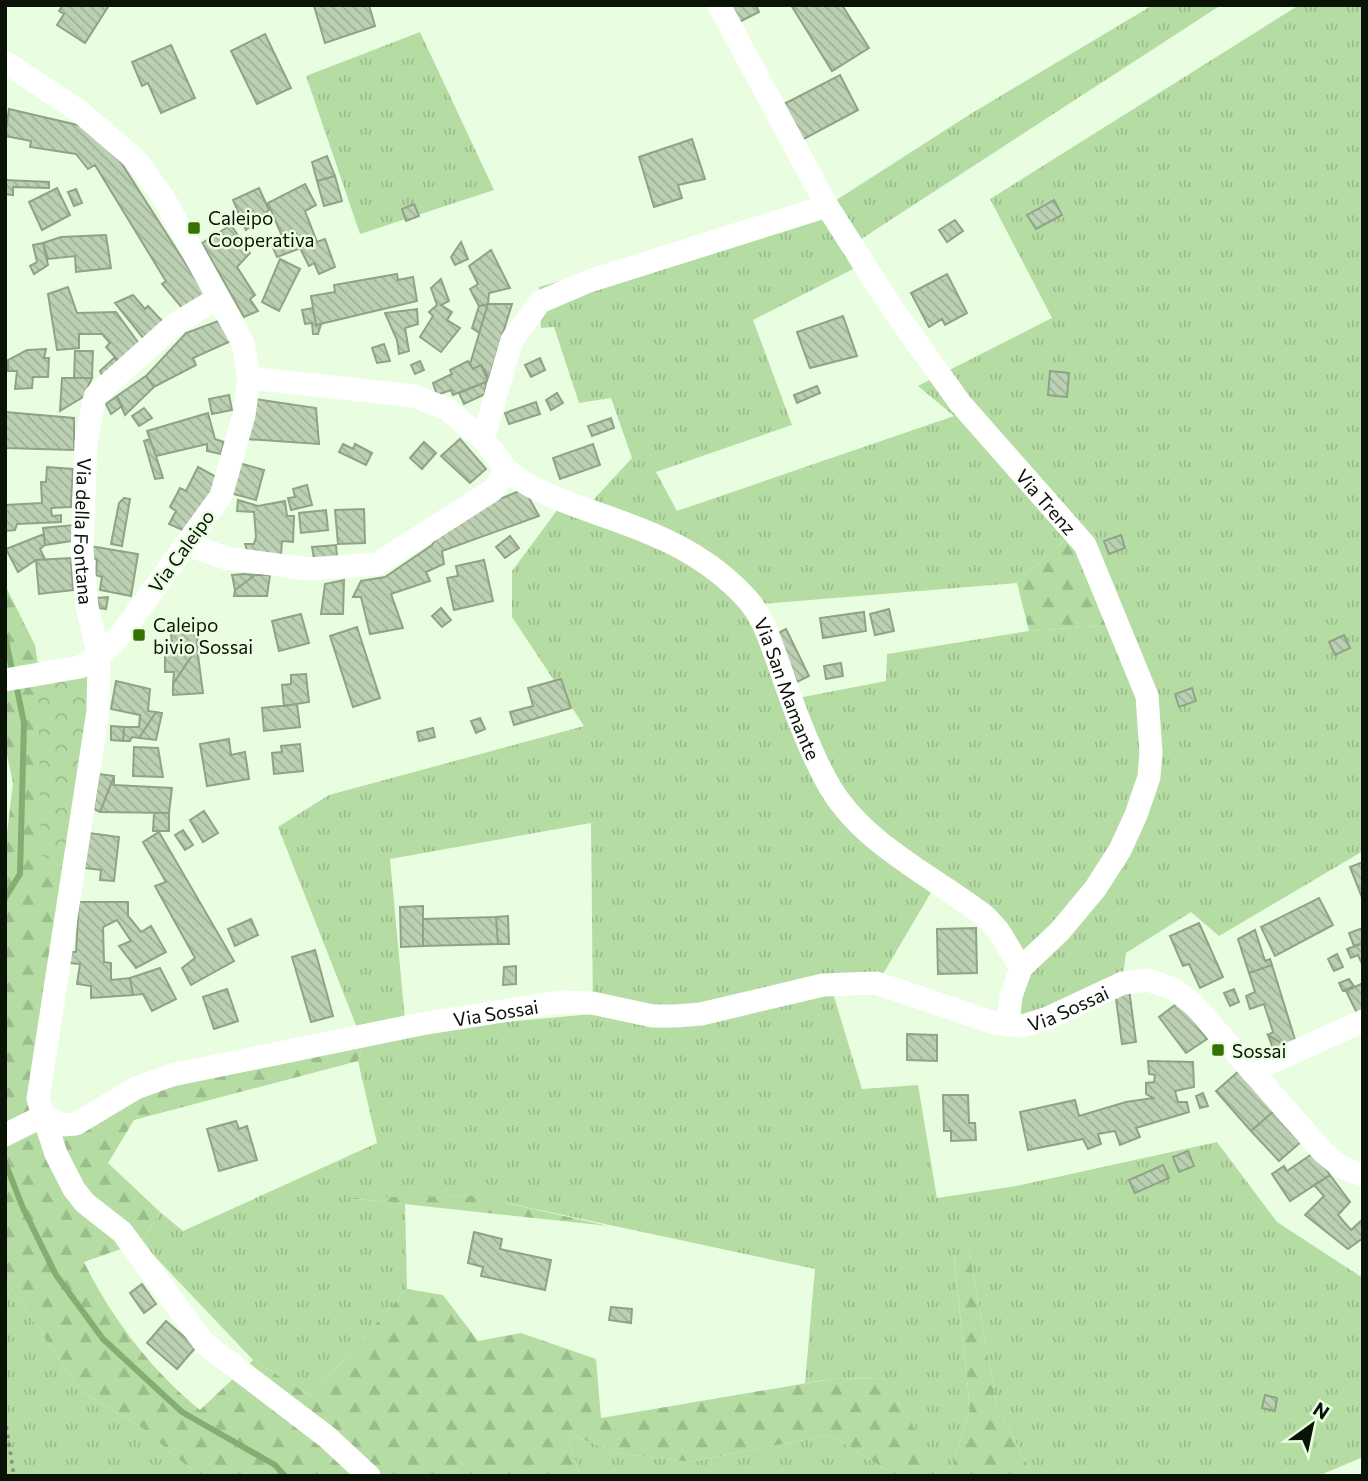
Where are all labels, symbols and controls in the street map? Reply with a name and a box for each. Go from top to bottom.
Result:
place label: Caleipo Cooperativa [208,206,315,251]
marker: Caleipo Cooperativa [186,220,202,236]
street label: Via della Fontana [70,457,98,606]
street label: Via Trenz [1012,464,1082,539]
street label: Via Caleipo [143,505,219,597]
place label: Caleipo bivio Sossai [153,613,253,658]
street label: Via San Mamante [750,613,826,763]
marker: Caleipo bivio Sossai [131,627,147,643]
street label: Via Sossai [1025,980,1112,1035]
street label: Via Sossai [451,994,540,1030]
place label: Sossai [1232,1039,1286,1062]
marker: Sossai [1210,1042,1226,1058]
north arrow [1277,1390,1347,1460]
text: N [1309,1397,1334,1424]

